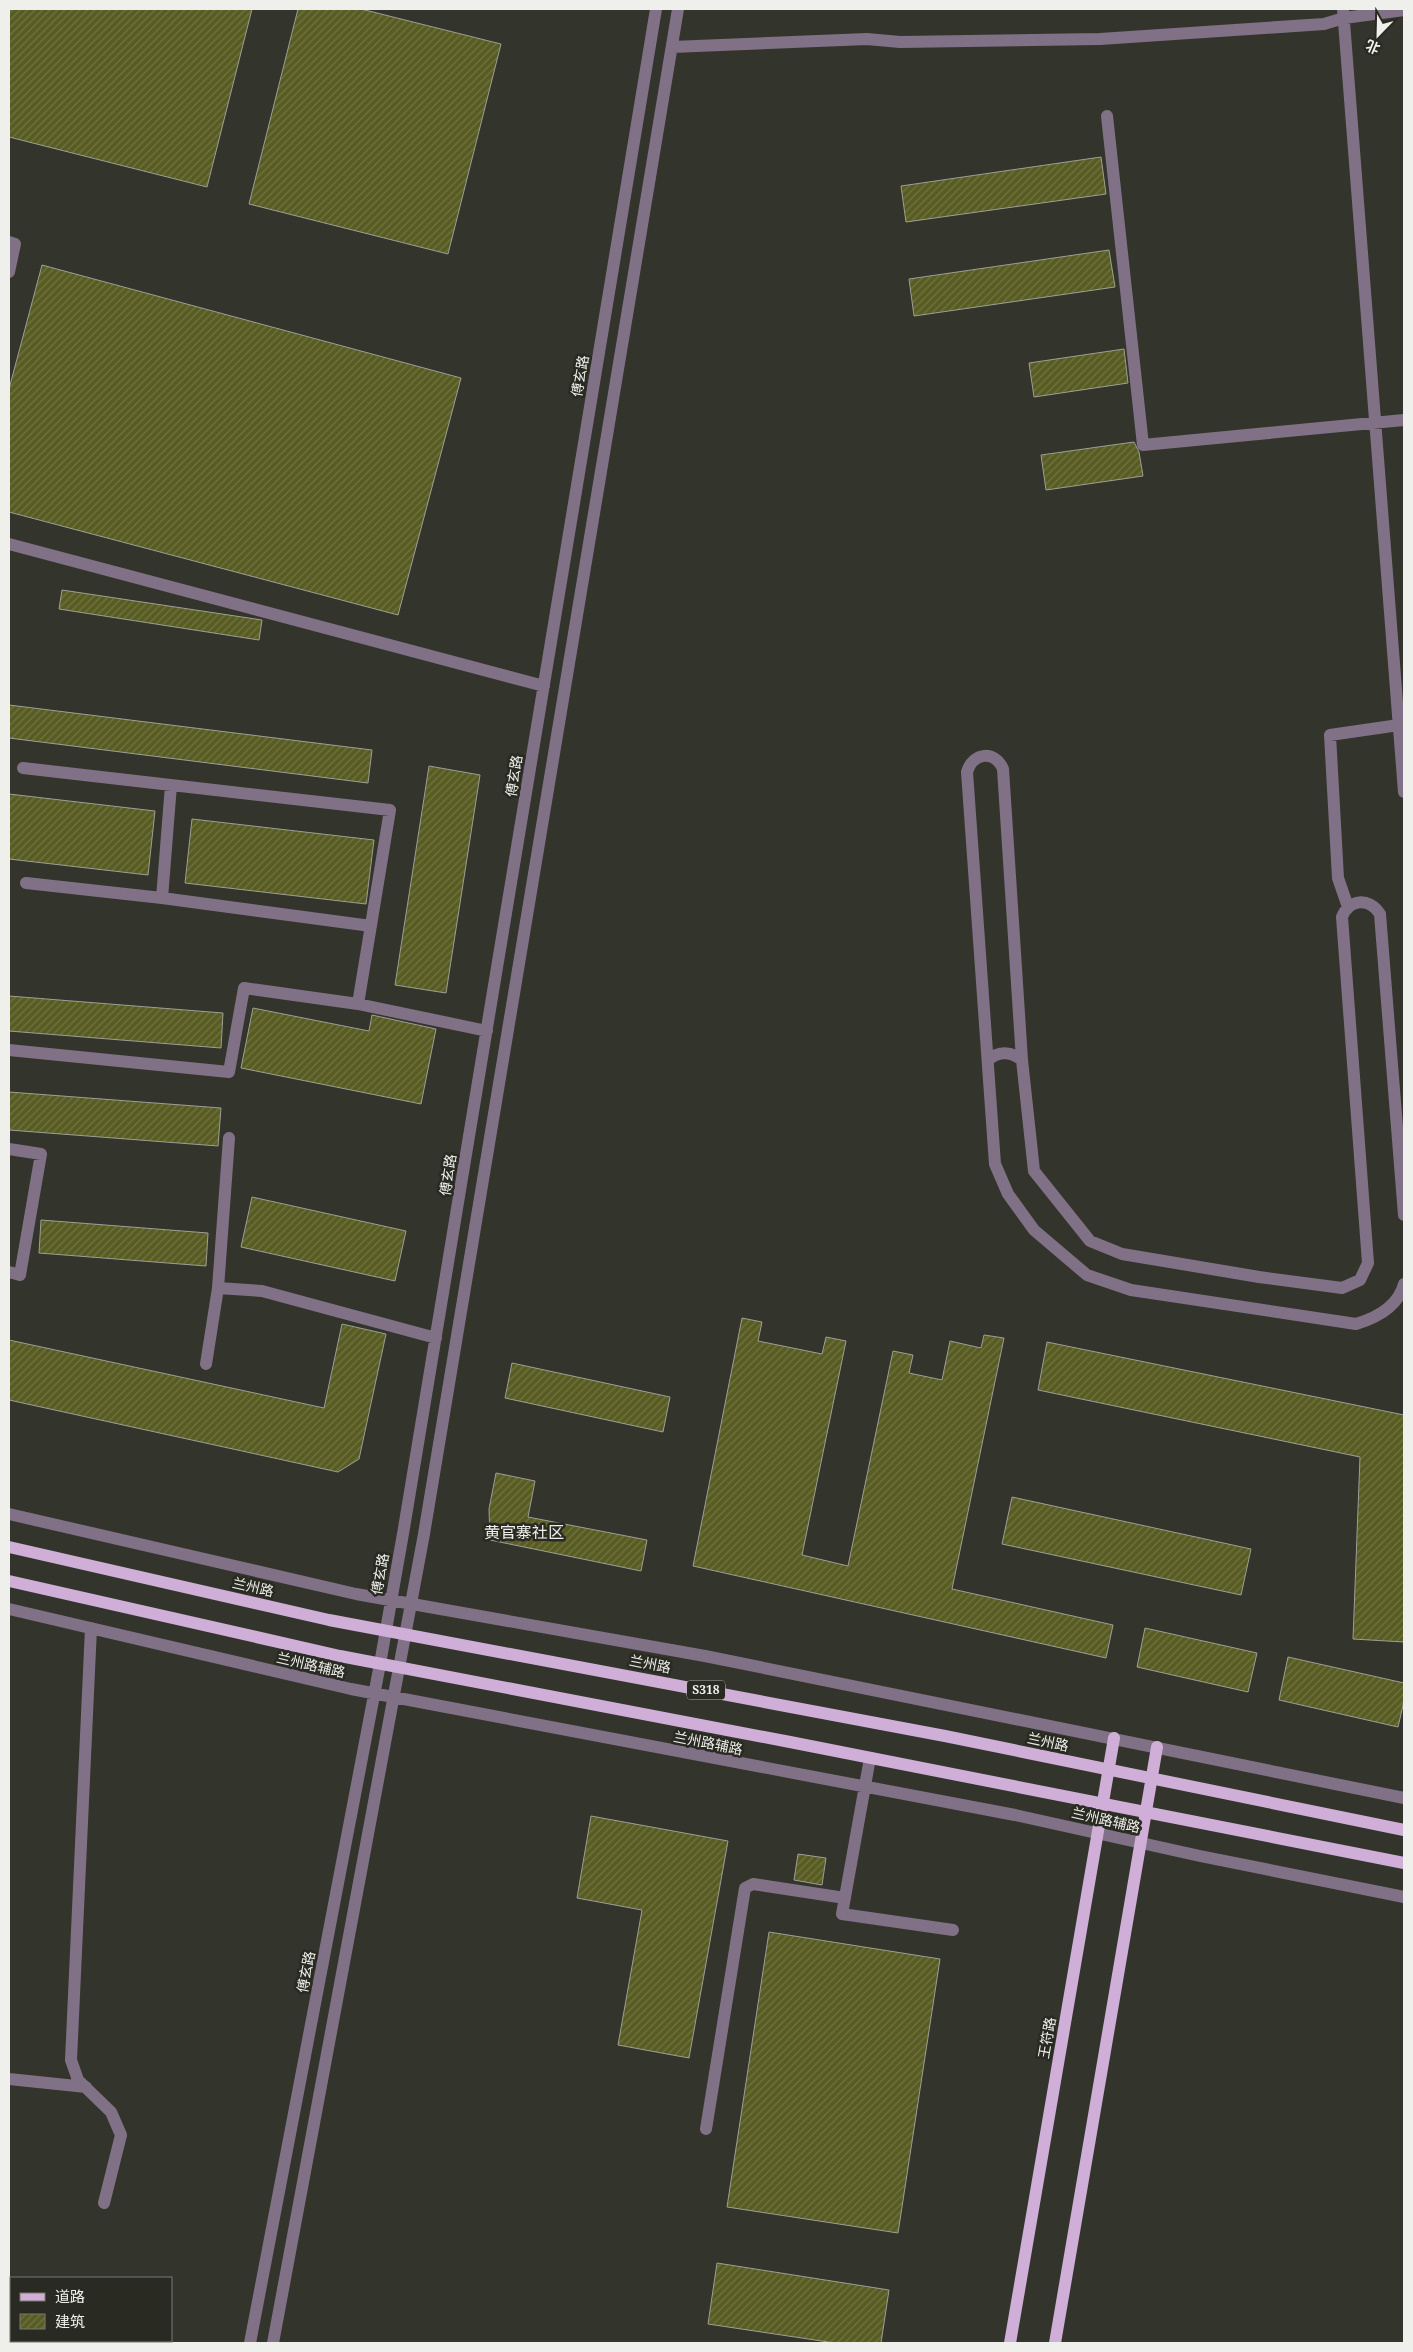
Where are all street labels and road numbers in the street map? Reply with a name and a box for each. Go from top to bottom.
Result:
street label: 傅玄路 [567,354,593,398]
street label: 傅玄路 [501,754,526,798]
street label: 傅玄路 [435,1153,460,1197]
street label: 傅玄路 [367,1552,393,1596]
street label: 兰州路 [231,1573,276,1600]
street label: 兰州路辅路 [275,1647,347,1682]
street label: 兰州路 [628,1650,673,1677]
road number: S318 [687,1680,725,1700]
street label: 兰州路辅路 [672,1727,744,1759]
street label: 兰州路 [1026,1728,1071,1755]
street label: 兰州路辅路 [1070,1802,1142,1837]
street label: 傅玄路 [292,1949,319,1994]
street label: 王符路 [1034,2016,1060,2060]

